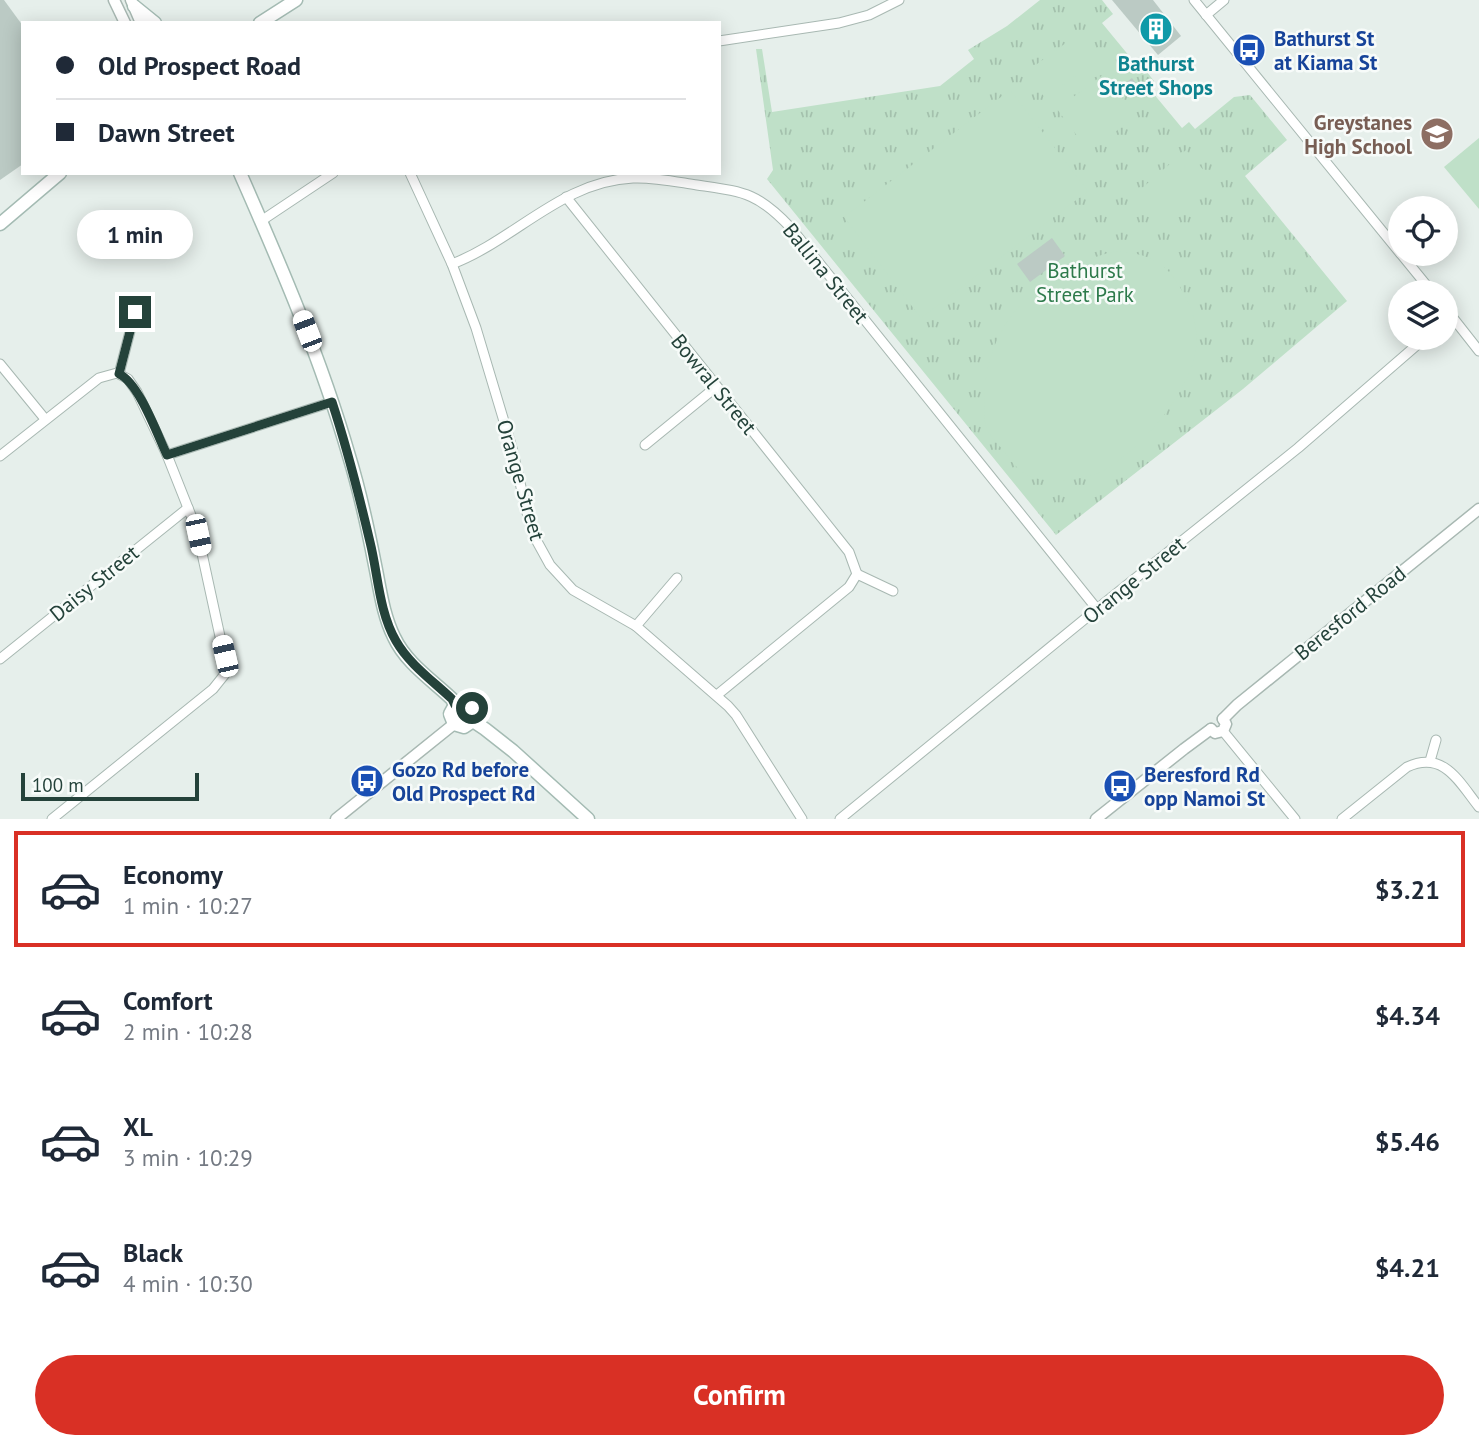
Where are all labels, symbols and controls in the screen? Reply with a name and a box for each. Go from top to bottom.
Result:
building icon: Bathurst Street Shops [1137,10,1175,48]
place label: Bathurst St at Kiama St [1274,25,1378,76]
bus stop icon: Bathurst St at Kiama St [1230,31,1268,69]
text: Old Prospect Road [98,49,301,82]
place label: Bathurst Street Shops [1099,50,1213,101]
place label: Greystanes High School [1304,109,1413,160]
school or university icon: Greystanes High School [1418,115,1456,153]
text: Dawn Street [98,116,235,149]
map controls [1388,196,1458,350]
button: locate [1388,196,1458,266]
callout: 1 min [77,210,193,260]
street label: Ballina Street [777,217,875,329]
text: 1 min [107,220,163,249]
park label: Bathurst Street Park [1036,257,1134,308]
button: layers [1388,280,1458,350]
route end [119,296,151,328]
car [290,308,325,354]
street label: Bowral Street [665,328,763,440]
street label: Orange Street [491,416,551,544]
car [184,512,213,558]
street label: Orange Street [1077,530,1191,630]
street label: Daisy Street [44,539,144,627]
street label: Beresford Road [1289,560,1411,666]
car [211,633,240,679]
route start [456,692,488,724]
place label: Gozo Rd before Old Prospect Rd [392,756,535,807]
place label: Beresford Rd opp Namoi St [1144,761,1266,812]
bus stop icon: Gozo Rd before Old Prospect Rd [348,762,386,800]
bus stop icon: Beresford Rd opp Namoi St [1101,767,1139,805]
scale bar [21,770,200,802]
text: 100 m [32,773,84,797]
icon: car [39,858,102,921]
text: Economy [123,858,223,891]
text: $3.21 [1375,873,1440,906]
text: 1 min · 10:27 [123,891,253,920]
icon: car [39,984,102,1047]
text: Comfort [123,984,213,1017]
text: $4.34 [1375,999,1440,1032]
text: 2 min · 10:28 [123,1017,253,1046]
icon: car [39,1110,102,1173]
text: XL [123,1110,153,1143]
text: $5.46 [1375,1125,1440,1158]
text: 3 min · 10:29 [123,1143,253,1172]
icon: car [39,1236,102,1299]
text: Black [123,1236,183,1269]
text: $4.21 [1375,1251,1440,1284]
text: 4 min · 10:30 [123,1269,253,1298]
button: Confirm [35,1355,1444,1435]

